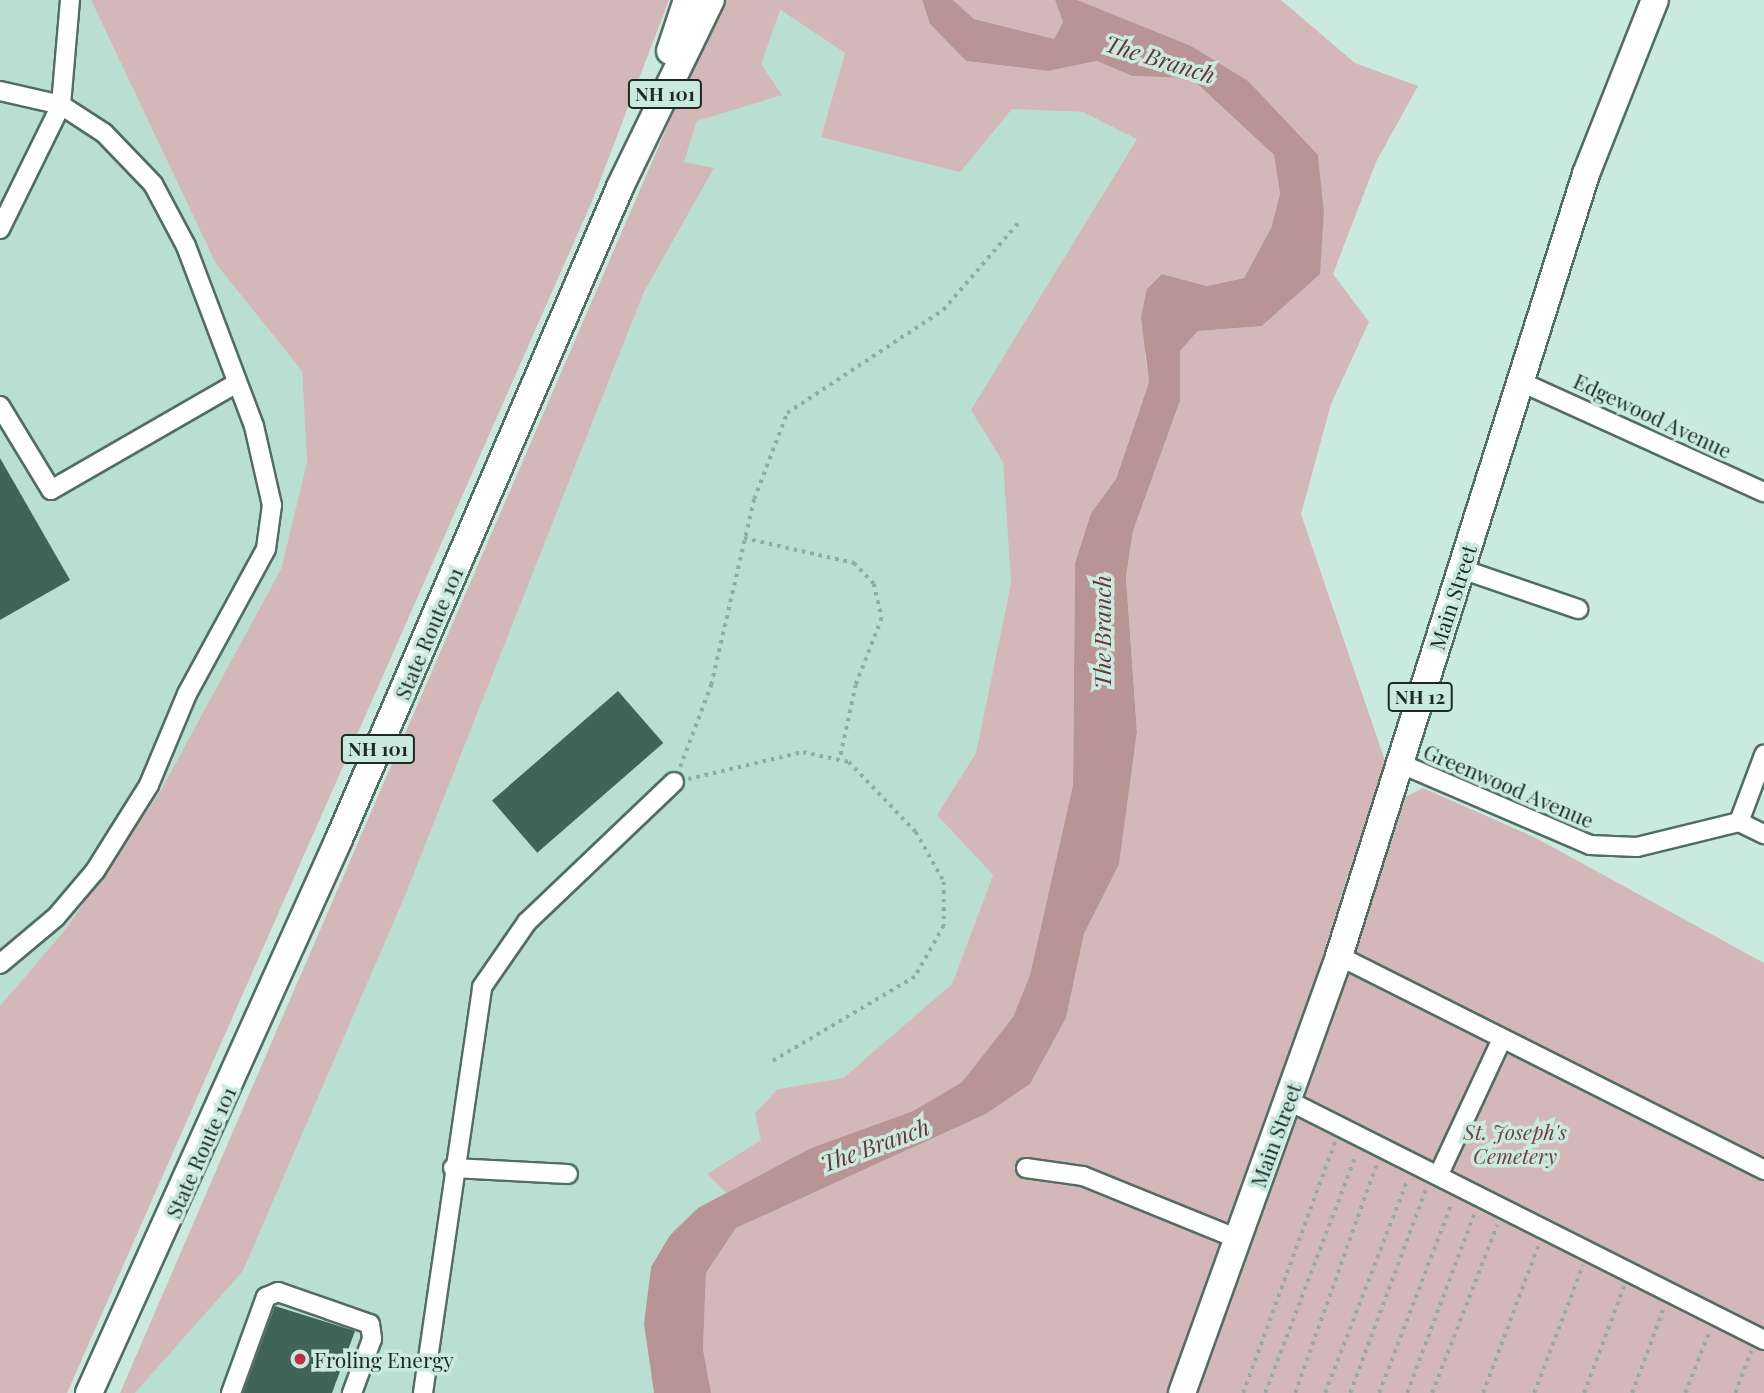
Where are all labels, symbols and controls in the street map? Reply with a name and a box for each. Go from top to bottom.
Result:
water label: The Branch [1102,29,1218,89]
road number: NH 101 [626,78,704,110]
street label: Edgewood Avenue [1570,367,1736,463]
street label: Main Street [1423,541,1481,653]
street label: State Route 101 [389,563,467,703]
water label: The Branch [1088,575,1116,689]
road number: NH 12 [1387,682,1453,712]
road number: NH 101 [340,734,416,764]
street label: Greenwood Avenue [1420,738,1598,832]
street label: Main Street [1245,1080,1305,1190]
street label: State Route 101 [160,1082,240,1222]
water label: The Branch [817,1113,933,1177]
park label: St. Joseph's Cemetery [1463,1118,1567,1168]
place label: Froling Energy [314,1346,454,1372]
marker: Froling Energy [292,1351,308,1367]

